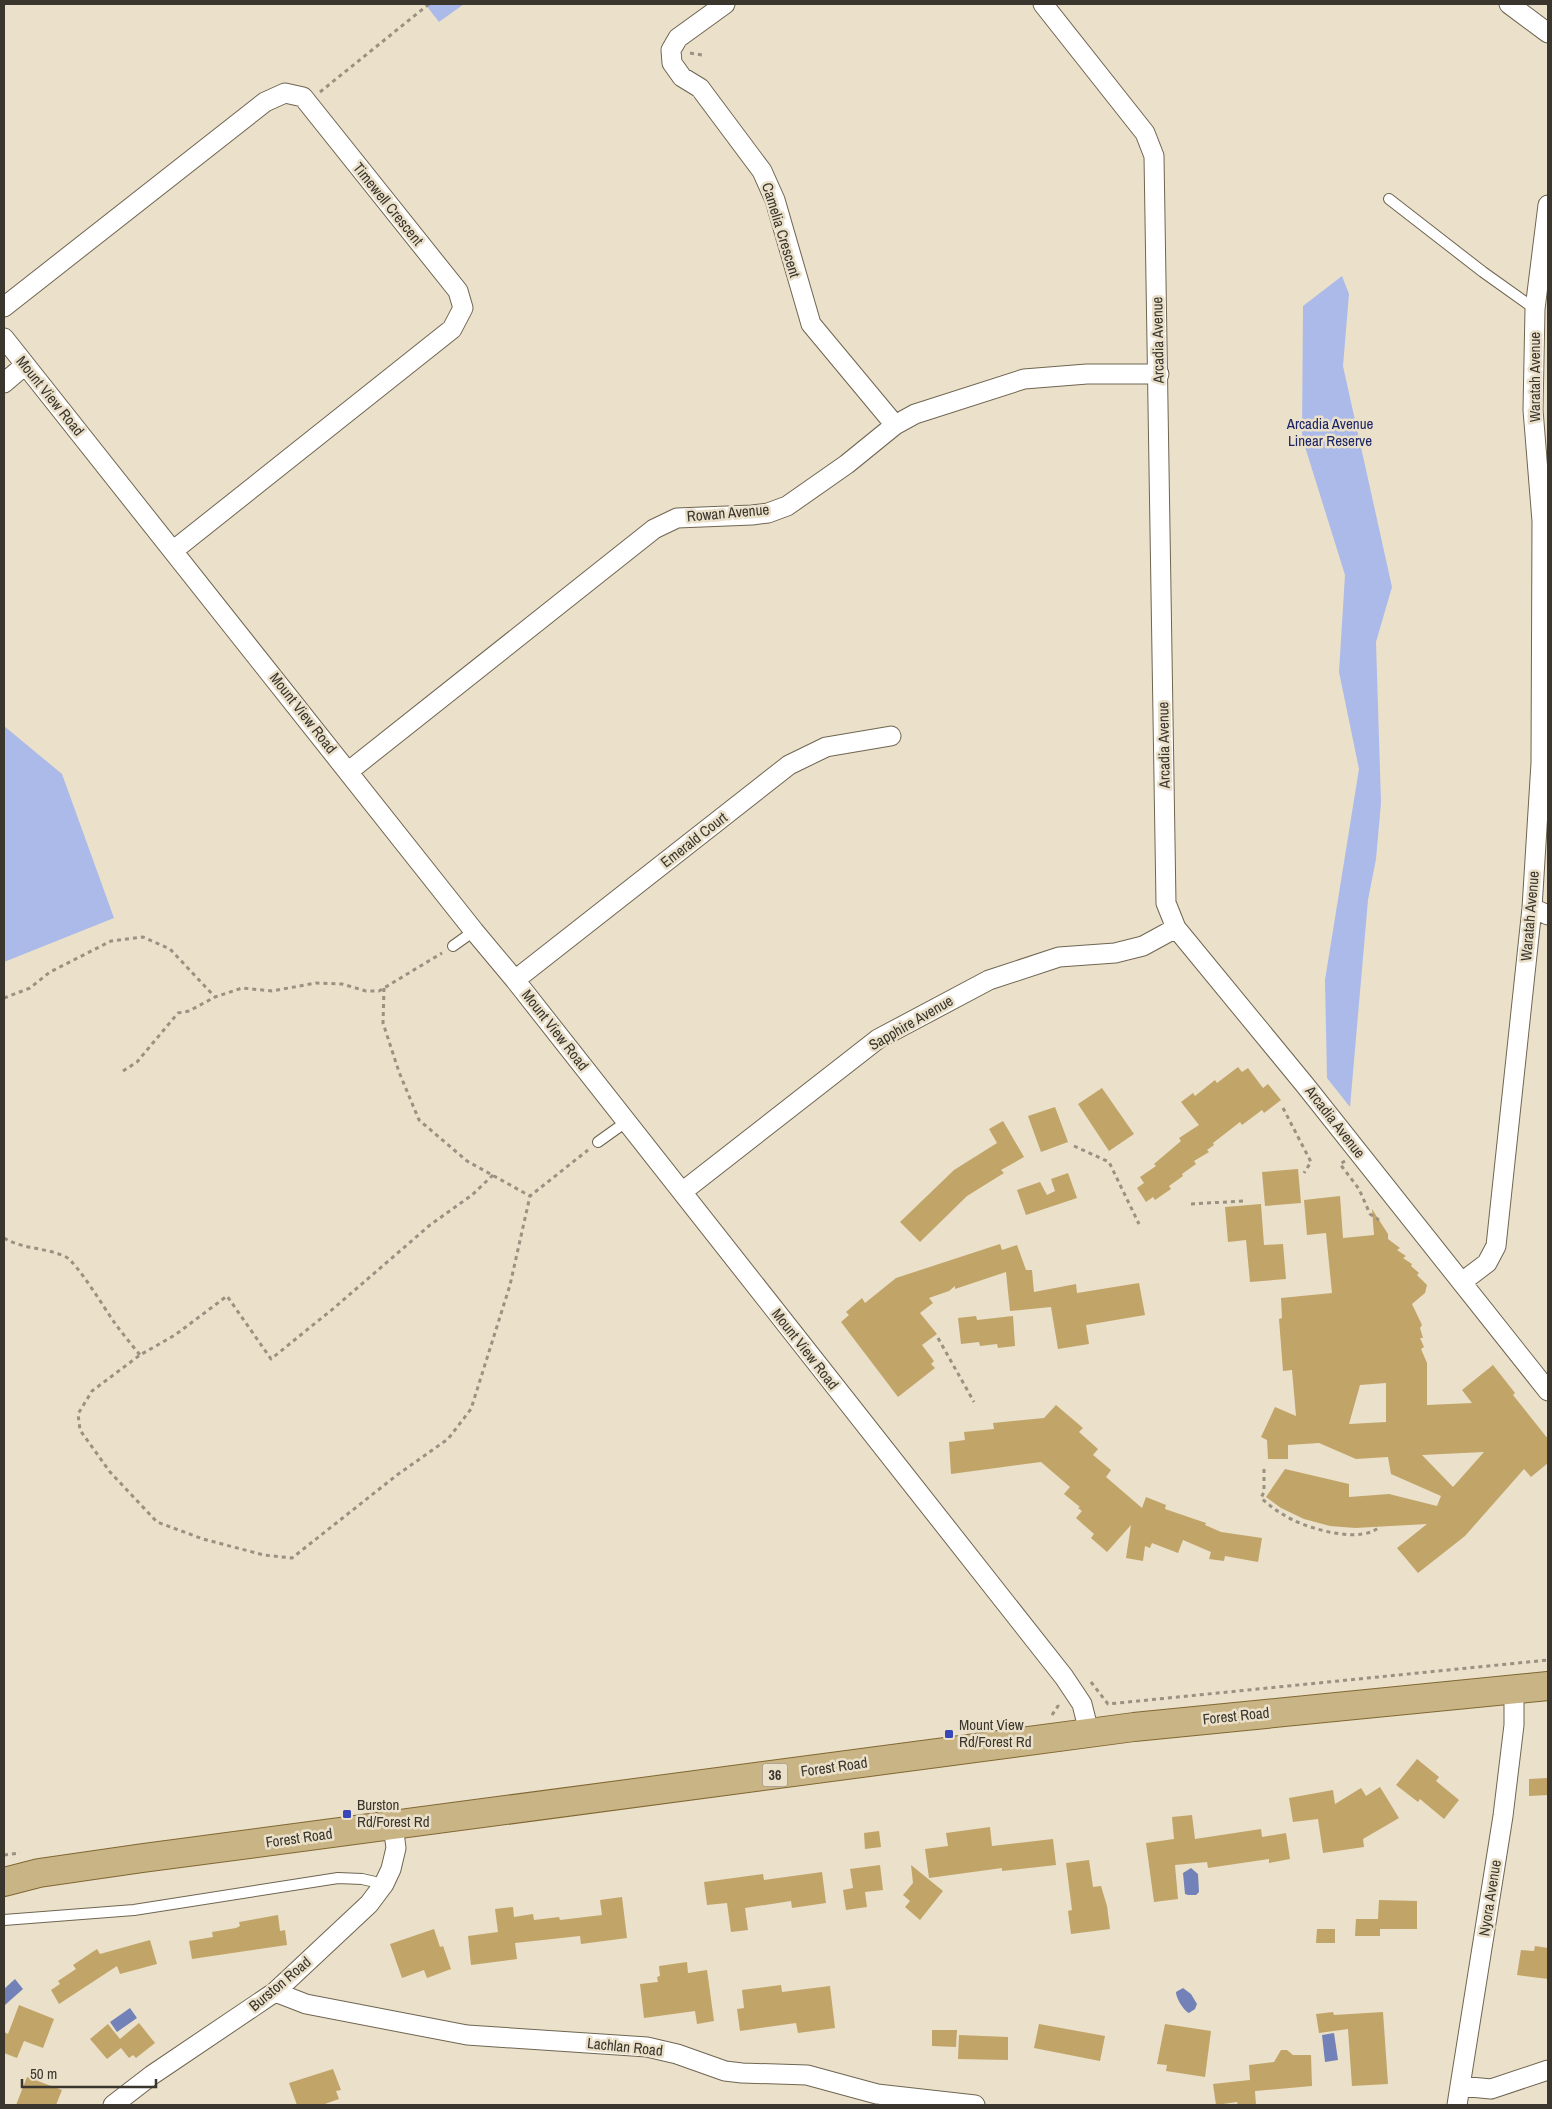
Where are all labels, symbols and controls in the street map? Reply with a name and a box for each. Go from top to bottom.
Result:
street label: Timewell Crescent [348,158,429,250]
street label: Camelia Crescent [757,180,806,281]
street label: Arcadia Avenue [1146,296,1169,385]
street label: Waratah Avenue [1524,332,1545,422]
street label: Mount View Road [12,351,89,440]
park label: Arcadia Avenue Linear Reserve [1286,413,1373,451]
street label: Rowan Avenue [686,498,770,527]
street label: Mount View Road [265,668,342,758]
street label: Arcadia Avenue [1152,701,1175,790]
street label: Emerald Court [656,807,732,872]
street label: Waratah Avenue [1515,870,1544,962]
street label: Mount View Road [517,985,594,1075]
street label: Sapphire Avenue [865,990,957,1055]
street label: Arcadia Avenue [1300,1080,1370,1162]
street label: Mount View Road [767,1304,844,1394]
street label: Forest Road [1201,1702,1270,1729]
place label: Mount View Rd/Forest Rd [959,1714,1032,1752]
marker: Mount View Rd/Forest Rd [943,1728,955,1740]
street label: Forest Road [799,1751,869,1782]
road number: 36 [762,1764,788,1786]
place label: Burston Rd/Forest Rd [357,1794,430,1832]
marker: Burston Rd/Forest Rd [341,1808,353,1820]
street label: Forest Road [264,1822,334,1853]
street label: Nyora Avenue [1473,1858,1506,1938]
street label: Burston Road [244,1951,315,2016]
street label: Lachlan Road [586,2032,664,2061]
scale bar [22,2056,156,2088]
text: 50 m [30,2063,57,2084]

